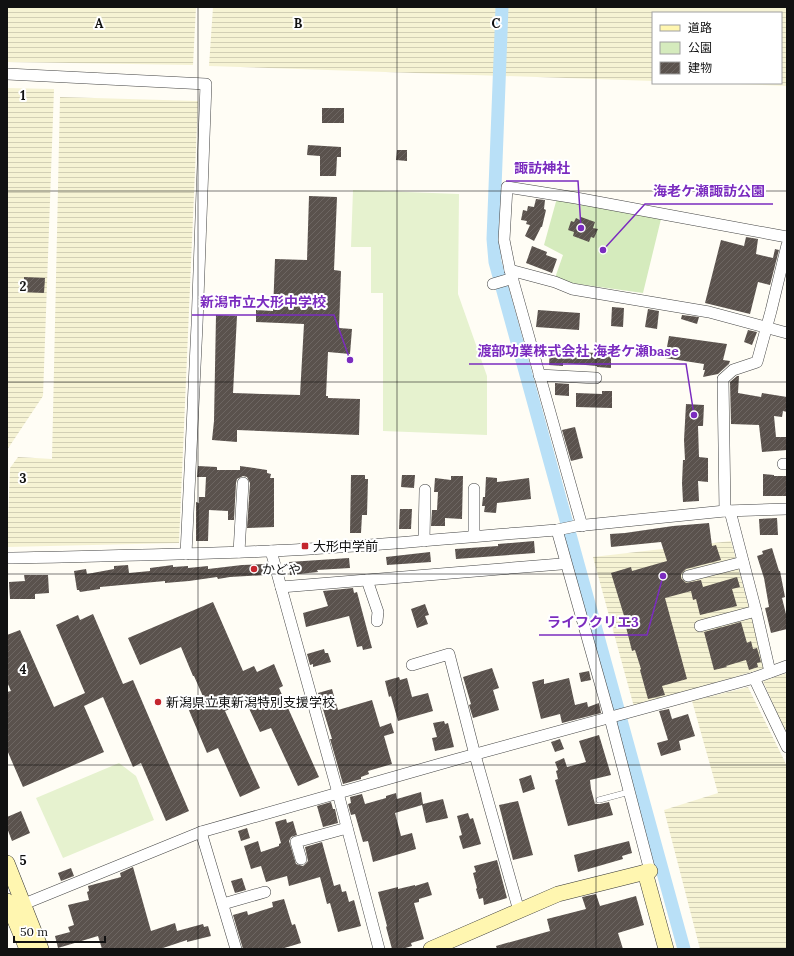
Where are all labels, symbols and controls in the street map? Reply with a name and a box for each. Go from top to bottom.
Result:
legend [652,12,782,84]
text: A [95,15,104,32]
text: B [294,15,303,32]
text: C [492,15,501,32]
text: 道路 [688,20,712,35]
text: 公園 [688,40,712,55]
text: 建物 [688,60,712,75]
text: 1 [20,87,26,104]
callout: 諏訪神社 [506,155,578,181]
text: 諏訪神社 [514,159,570,177]
callout: 海老ケ瀬諏訪公園 [645,178,773,204]
text: 海老ケ瀬諏訪公園 [653,182,765,200]
text: 2 [20,278,27,295]
callout: 新潟市立大形中学校 [192,289,334,315]
text: 新潟市立大形中学校 [200,293,326,311]
callout: 渡部功業株式会社 海老ケ瀬base [469,338,686,364]
text: 渡部功業株式会社 海老ケ瀬base [477,342,679,360]
text: 3 [19,470,27,487]
place label: 大形中学前 [313,538,378,555]
marker: 大形中学前 [300,541,310,551]
place label: かどや [262,561,301,578]
marker: かどや [249,564,259,574]
callout: ライフクリエ3 [539,609,647,635]
text: ライフクリエ3 [547,613,639,631]
text: 4 [19,661,27,678]
place label: 新潟県立東新潟特別支援学校 [166,694,335,711]
marker: 新潟県立東新潟特別支援学校 [153,697,163,707]
text: 5 [19,852,27,869]
scale bar [14,918,105,944]
text: 50 m [20,924,48,939]

